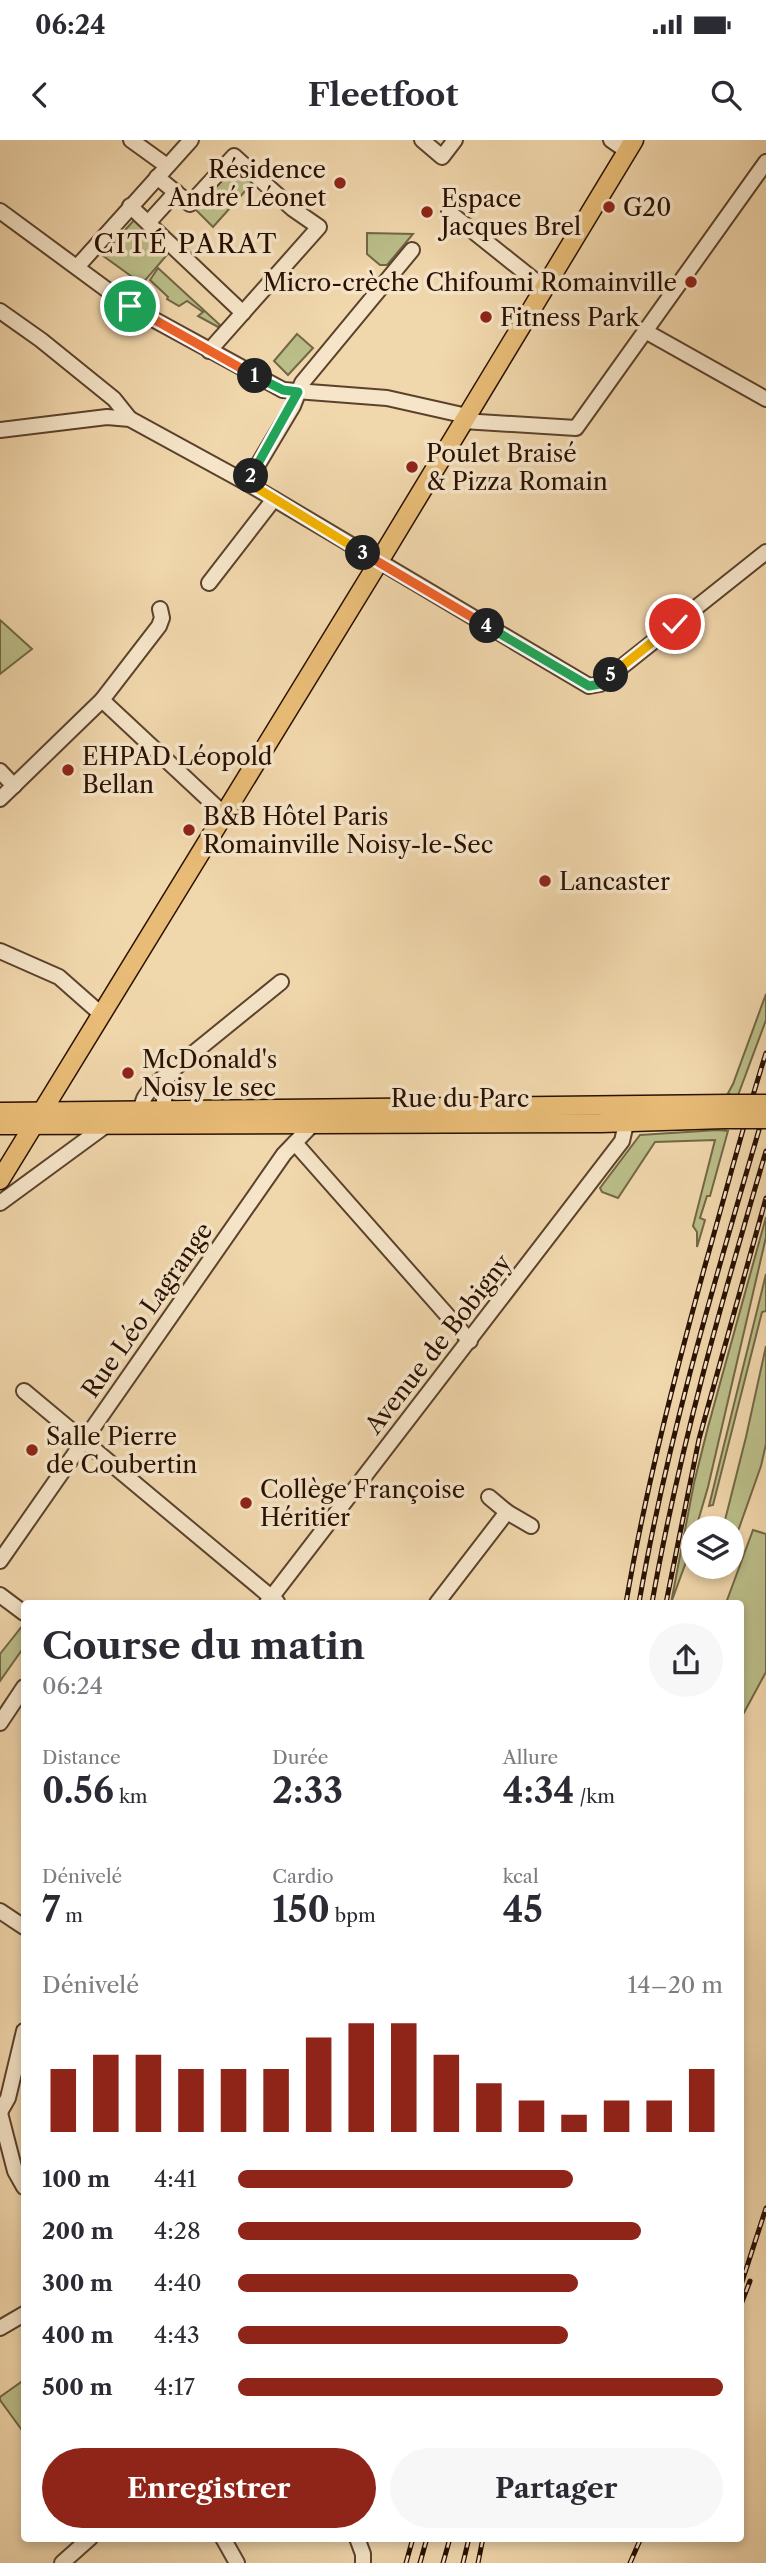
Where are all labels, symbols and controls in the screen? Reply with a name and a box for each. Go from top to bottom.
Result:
text: 06:24 [35,9,106,41]
text: Fleetfoot [308,75,458,114]
icon: back [21,76,59,114]
icon: search [707,76,745,114]
place label: Résidence André Léonet [167,155,327,212]
marker: Résidence André Léonet [332,175,348,191]
place label: Espace Jacques Brel [437,184,581,241]
place label: G20 [623,193,671,222]
marker: G20 [601,199,617,215]
marker: Espace Jacques Brel [419,204,435,220]
district label: CITÉ PARAT [94,228,279,260]
place label: Micro-crèche Chifoumi Romainville [263,268,677,297]
marker: Micro-crèche Chifoumi Romainville [683,274,699,290]
pin [100,276,160,336]
icon: arrive [111,287,149,325]
place label: Fitness Park [500,303,640,332]
marker: Fitness Park [478,309,494,325]
pin: 1 [238,358,272,394]
text: 1 [250,364,259,387]
place label: Poulet Braisé & Pizza Romain [426,439,608,496]
pin: 2 [233,458,268,494]
marker: Poulet Braisé & Pizza Romain [404,459,420,475]
text: 2 [245,464,256,487]
pin: 3 [346,536,380,570]
text: 3 [357,541,368,564]
pin [645,594,705,654]
icon: check [656,605,694,643]
pin: 4 [470,608,504,644]
text: 4 [481,614,492,637]
pin: 5 [594,658,628,692]
text: 5 [605,663,616,686]
place label: EHPAD Léopold Bellan [82,742,273,799]
marker: EHPAD Léopold Bellan [60,762,76,778]
place label: B&B Hôtel Paris Romainville Noisy-le-Sec [203,802,493,859]
marker: B&B Hôtel Paris Romainville Noisy-le-Sec [181,822,197,838]
place label: Lancaster [559,867,670,896]
marker: Lancaster [537,873,553,889]
place label: McDonald's Noisy le sec [142,1045,277,1102]
marker: McDonald's Noisy le sec [120,1065,136,1081]
street label: Rue du Parc [391,1084,529,1113]
street label: Rue Léo Lagrange [76,1217,218,1403]
street label: Avenue de Bobigny [358,1248,517,1440]
place label: Salle Pierre de Coubertin [46,1422,197,1479]
marker: Salle Pierre de Coubertin [24,1442,40,1458]
place label: Collège Françoise Héritier [260,1475,465,1532]
marker: Collège Françoise Héritier [238,1495,254,1511]
map controls [681,1516,744,1579]
button: layers [681,1516,744,1579]
text: Course du matin [42,1622,365,1669]
button: share [649,1623,723,1697]
text: 06:24 [42,1672,103,1700]
text: Distance [42,1746,121,1769]
text: Durée [272,1746,328,1769]
text: Allure [503,1746,558,1769]
text: 0.56 [42,1769,114,1812]
text: 2:33 [272,1769,343,1812]
text: 4:34 [503,1769,574,1812]
text: km [114,1785,148,1808]
text: /km [574,1785,615,1808]
text: Dénivelé [42,1865,122,1888]
text: Cardio [272,1865,334,1888]
text: kcal [503,1865,539,1888]
text: 7 [42,1888,60,1931]
text: 150 [272,1888,330,1931]
text: 45 [503,1888,543,1931]
text: m [60,1904,83,1927]
text: bpm [330,1904,376,1927]
text: Dénivelé [42,1971,139,1999]
text: 14–20 m [628,1971,723,1999]
text: 100 m [42,2165,110,2193]
text: 4:41 [154,2165,197,2193]
text: 200 m [42,2217,114,2245]
text: 4:28 [154,2217,201,2245]
text: 300 m [42,2269,113,2297]
text: 4:40 [154,2269,202,2297]
text: 400 m [42,2321,114,2349]
text: 4:43 [154,2321,200,2349]
text: 500 m [42,2373,113,2401]
text: 4:17 [154,2373,195,2401]
button: Enregistrer [42,2448,376,2528]
button: Partager [390,2448,723,2528]

